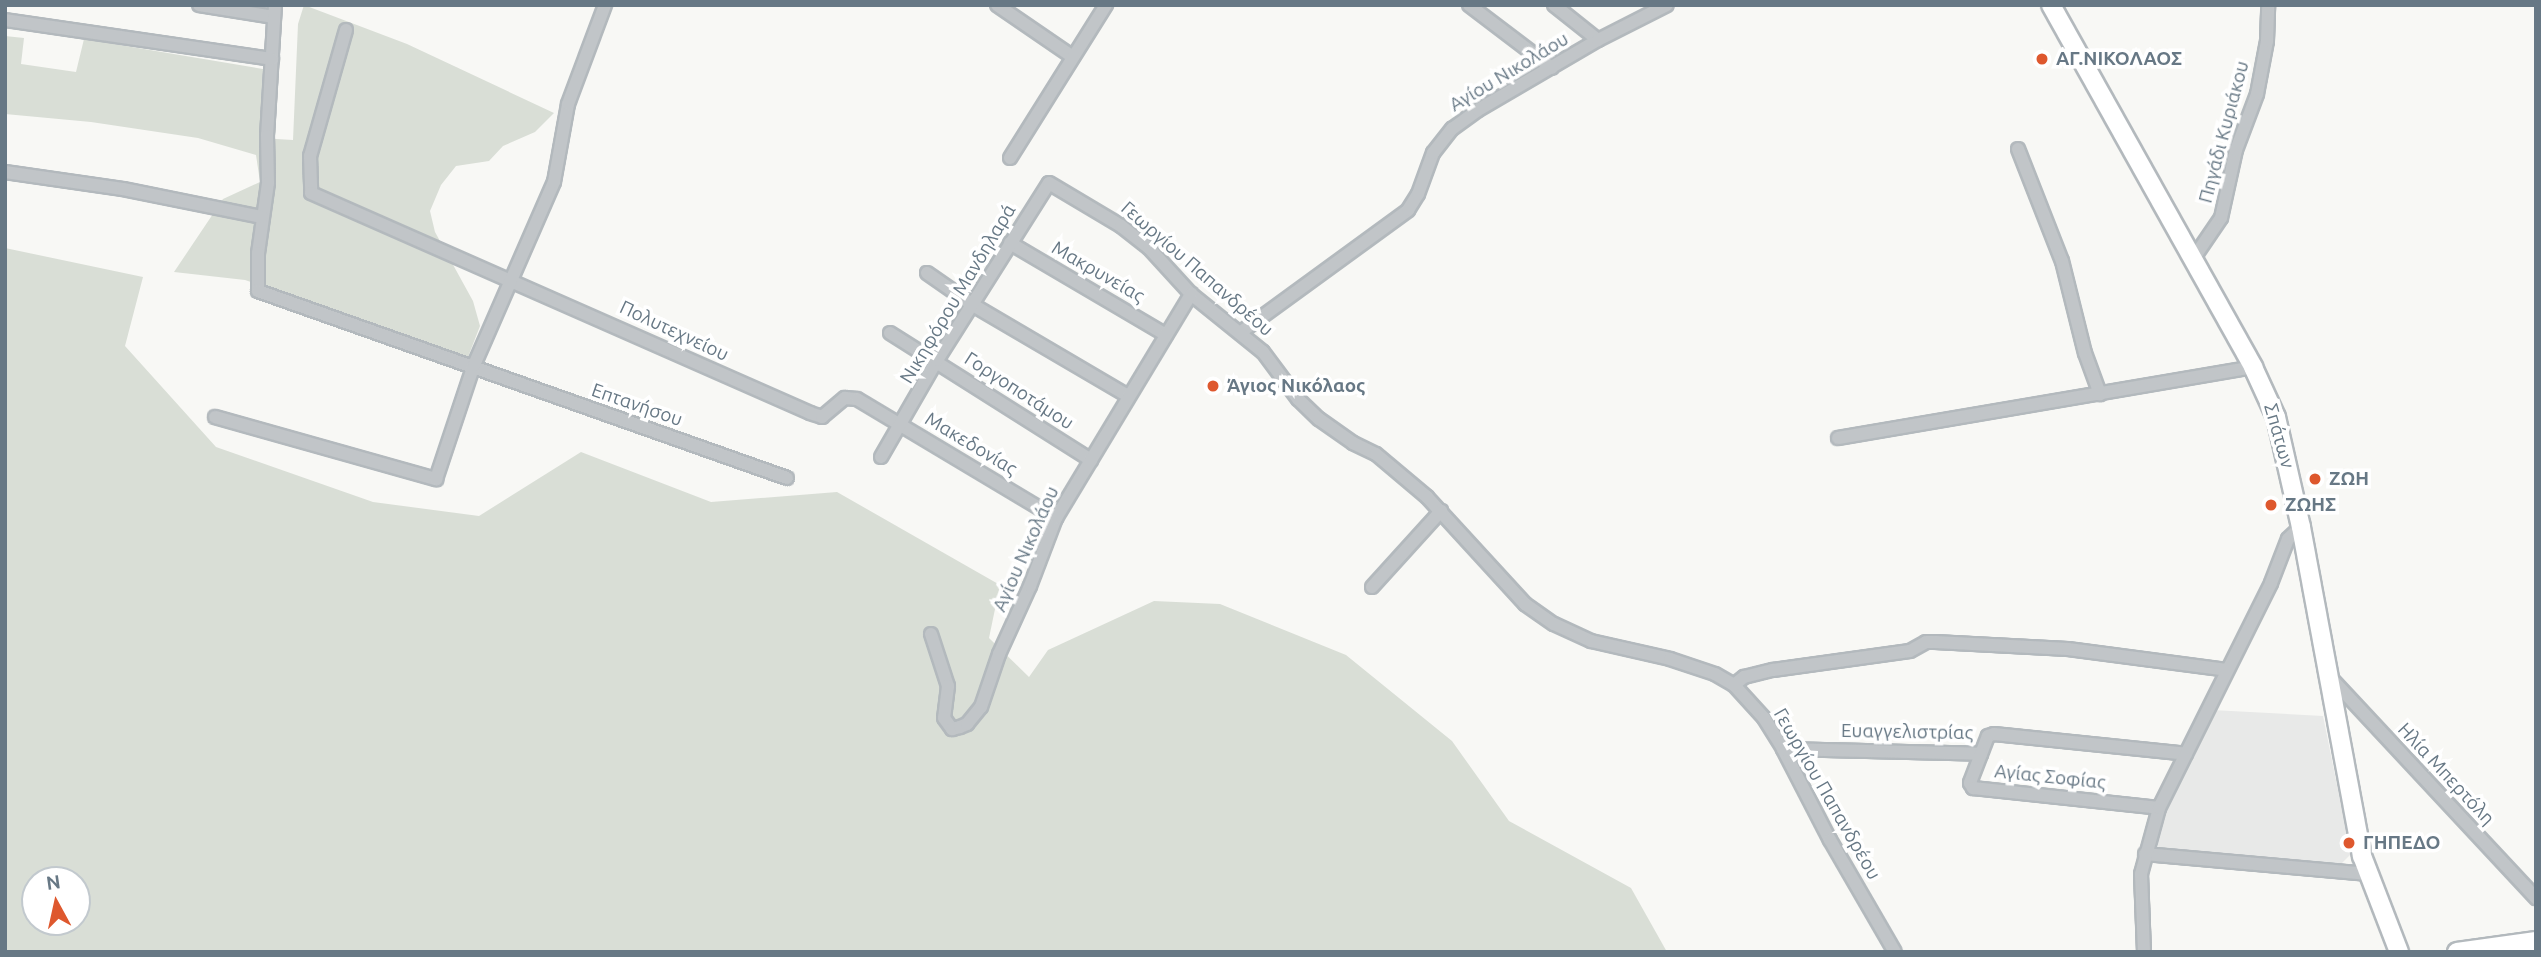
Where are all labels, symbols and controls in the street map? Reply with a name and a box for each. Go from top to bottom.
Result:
street label: Αγίου Νικολάου [1445,27,1573,117]
place label: ΑΓ.ΝΙΚΟΛΑΟΣ [2056,48,2182,70]
marker: ΑΓ.ΝΙΚΟΛΑΟΣ [2034,51,2050,67]
street label: Πηγάδι Κυριάκου [2194,58,2254,206]
street label: Γεωργίου Παπανδρέου [1116,197,1278,341]
street label: Νικηφόρου Μανδηλαρά [895,200,1021,388]
street label: Μακρυνείας [1048,236,1148,308]
street label: Πολυτεχνείου [616,296,732,366]
street label: Γοργοποτάμου [960,347,1078,435]
place label: Άγιος Νικόλαος [1227,375,1365,397]
marker: Άγιος Νικόλαος [1205,378,1221,394]
street label: Επτανήσου [589,379,685,431]
street label: Σπάτων [2259,401,2299,471]
street label: Μακεδονίας [921,408,1021,480]
place label: ΖΩΗ [2329,468,2369,490]
marker: ΖΩΗ [2307,471,2323,487]
street label: Αγίου Νικολάου [988,483,1064,615]
place label: ΖΩΗΣ [2285,494,2336,516]
marker: ΖΩΗΣ [2263,497,2279,513]
street label: Γεωργίου Παπανδρέου [1769,704,1885,884]
street label: Ηλία Μπερτόλη [2393,718,2499,830]
street label: Ευαγγελιστρίας [1841,719,1973,745]
street label: Αγίας Σοφίας [1993,760,2107,794]
place label: ΓΗΠΕΔΟ [2363,832,2440,854]
marker: ΓΗΠΕΔΟ [2341,835,2357,851]
north arrow [21,866,91,936]
text: N [45,870,62,894]

